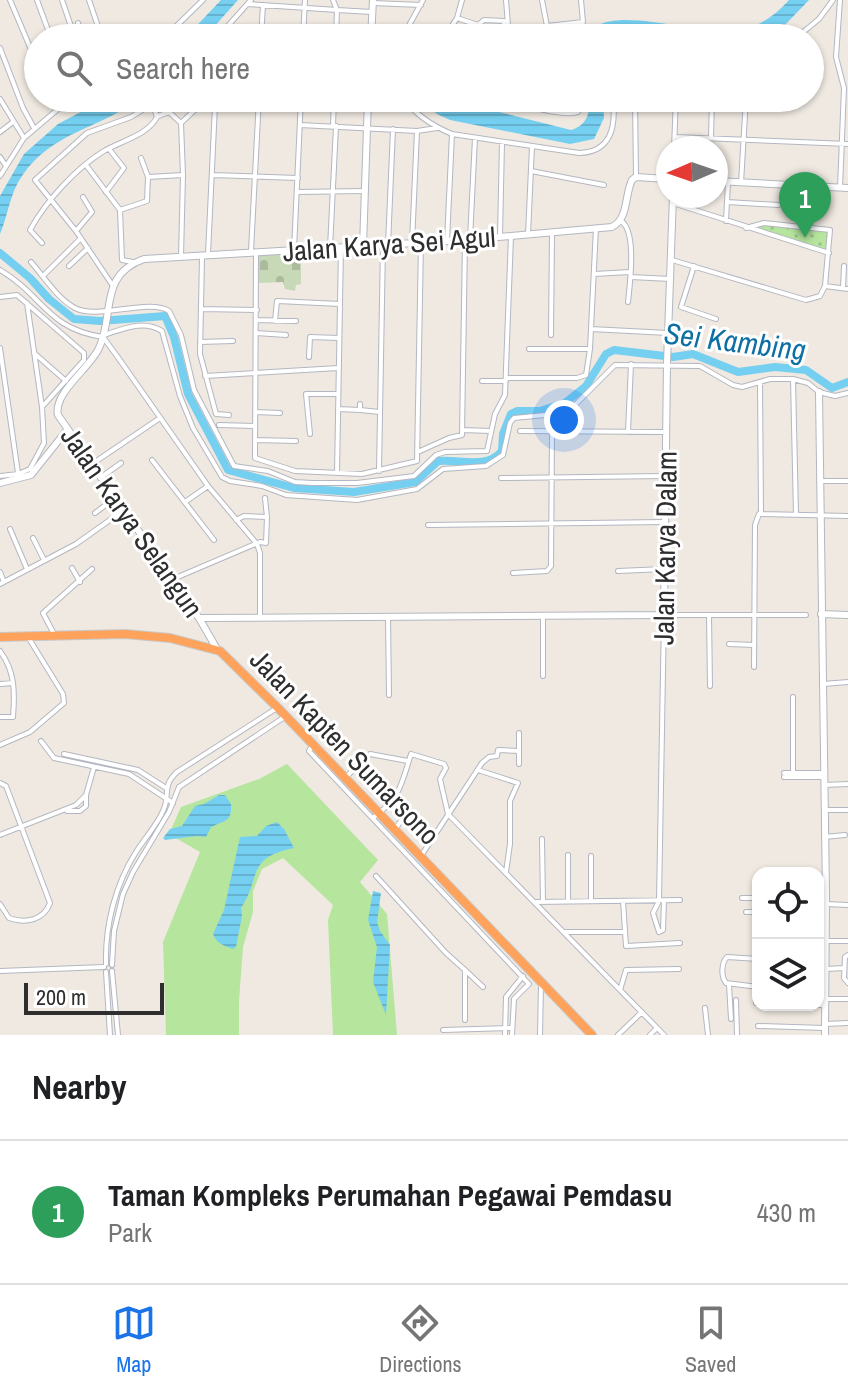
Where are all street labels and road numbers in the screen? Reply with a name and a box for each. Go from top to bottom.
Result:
street label: Jalan Karya Sei Agul [281,218,497,270]
street label: Jalan Karya Selangun [52,419,212,625]
street label: Jalan Karya Dalam [644,451,686,645]
street label: Jalan Kapten Sumarsono [242,641,448,853]

